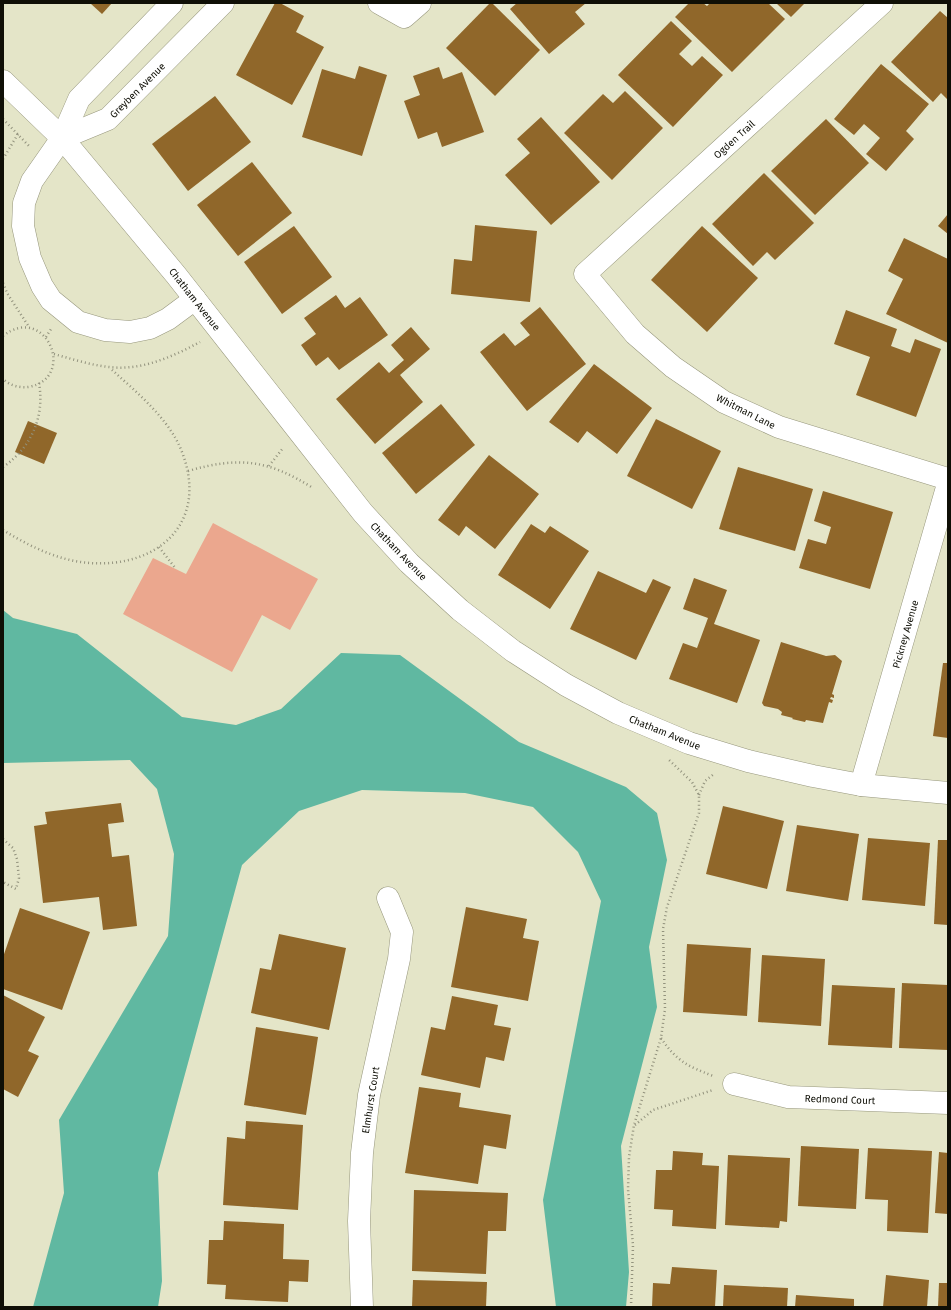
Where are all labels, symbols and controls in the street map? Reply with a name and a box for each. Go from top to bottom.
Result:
street label: Greyben Avenue [108,61,168,121]
street label: Ogden Trail [712,118,758,161]
street label: Chatham Avenue [166,266,222,333]
street label: Whitman Lane [714,392,777,432]
street label: Chatham Avenue [368,520,429,583]
street label: Pickney Avenue [890,599,921,670]
street label: Chatham Avenue [627,713,702,753]
street label: Elmhurst Court [360,1065,382,1134]
street label: Redmond Court [804,1093,876,1107]

